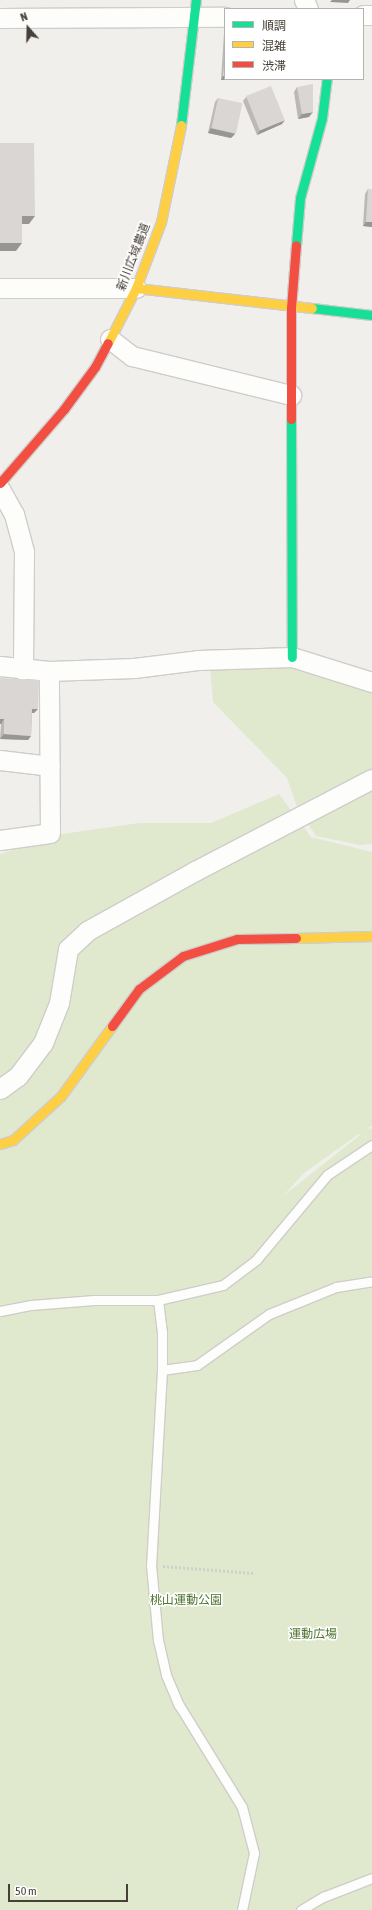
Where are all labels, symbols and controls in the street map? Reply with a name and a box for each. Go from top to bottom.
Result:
north arrow [8,8,48,48]
legend [224,8,364,80]
text: N [19,10,29,23]
text: 順調 [262,19,286,33]
text: 混雑 [262,39,286,53]
text: 渋滞 [262,59,286,73]
street label: 新川広域農道 [114,221,154,293]
park label: 桃山運動公園 [150,1594,222,1608]
park label: 運動広場 [289,1628,337,1642]
scale bar [10,1876,130,1902]
text: 50 m [15,1884,37,1898]

